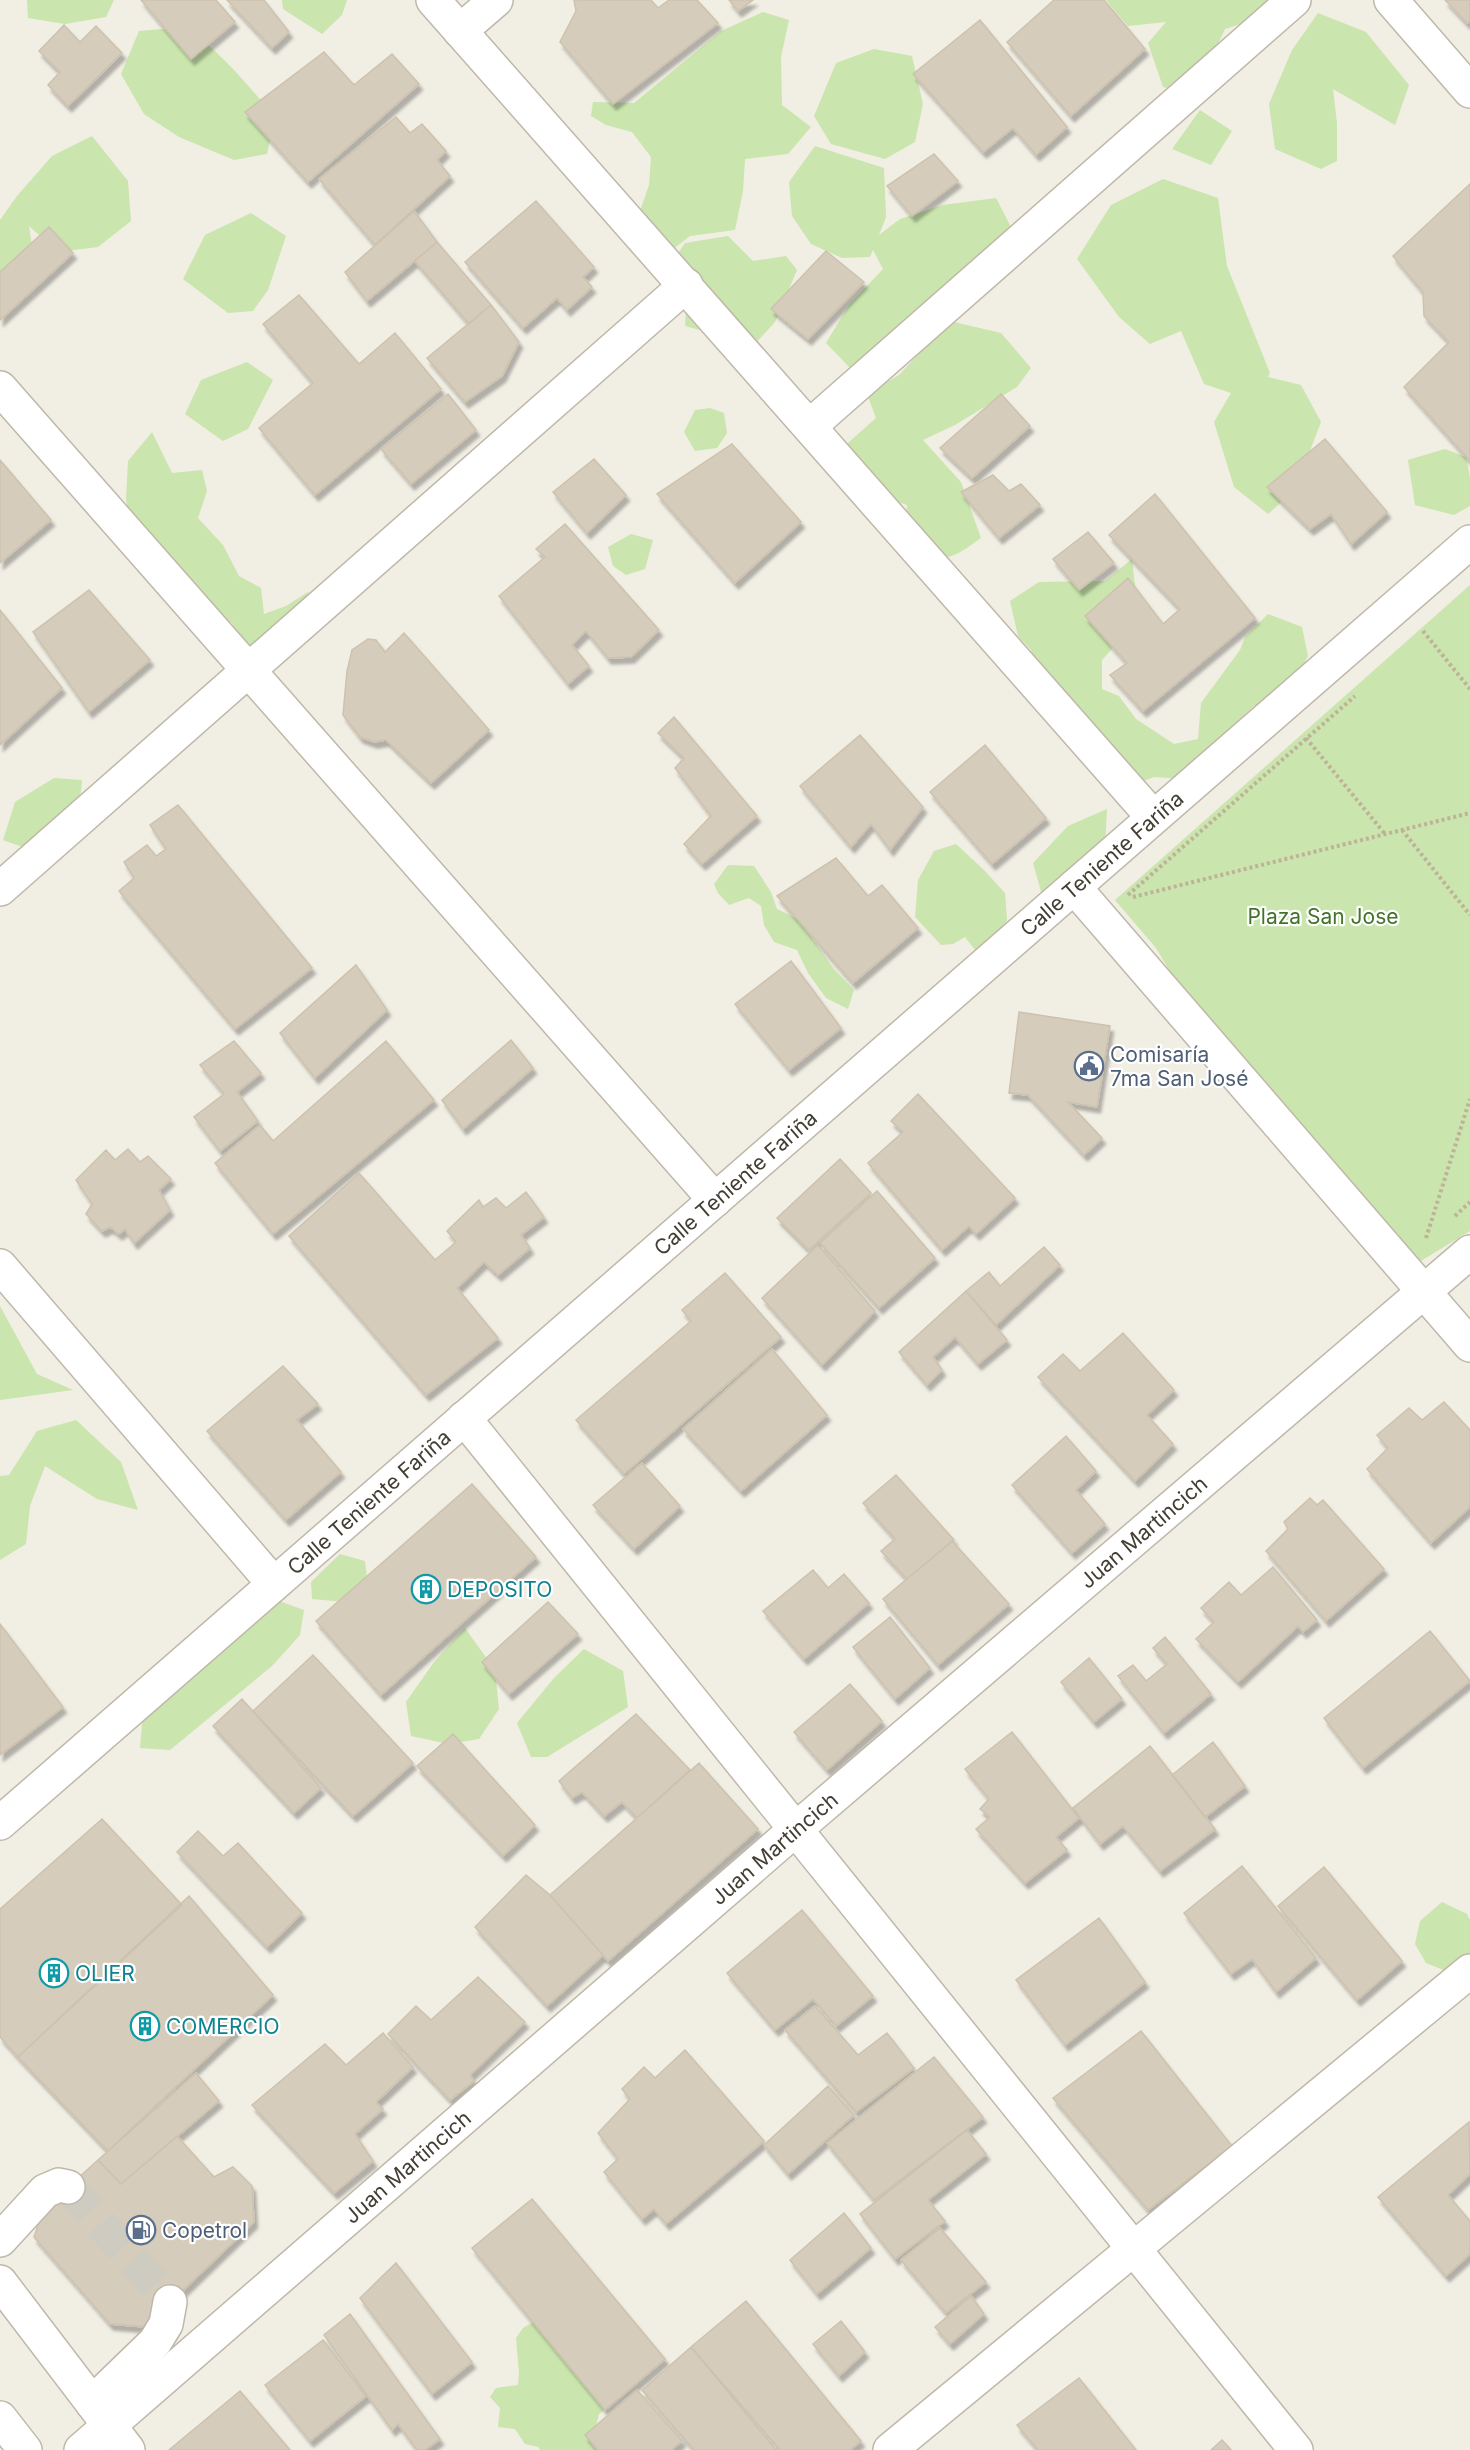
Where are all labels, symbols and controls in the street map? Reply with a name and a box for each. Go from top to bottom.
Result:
street label: Calle Teniente Fariña [1015,785,1188,941]
park label: Plaza San Jose [1247,904,1399,929]
place label: Comisaría 7ma San José [1110,1042,1248,1091]
public building icon: Comisaría 7ma San José [1073,1050,1105,1082]
street label: Calle Teniente Fariña [648,1105,822,1260]
street label: Calle Teniente Fariña [282,1424,455,1579]
street label: Juan Martincich [1074,1470,1212,1593]
building icon: DEPOSITO [410,1573,442,1605]
place label: DEPOSITO [447,1577,552,1602]
street label: Juan Martincich [706,1787,843,1910]
building icon: OLIER [38,1957,70,1989]
place label: OLIER [75,1961,135,1986]
building icon: COMERCIO [129,2010,161,2042]
place label: COMERCIO [166,2014,280,2039]
street label: Juan Martincich [339,2105,476,2228]
fuel station icon: Copetrol [125,2214,157,2246]
place label: Copetrol [162,2218,247,2243]

